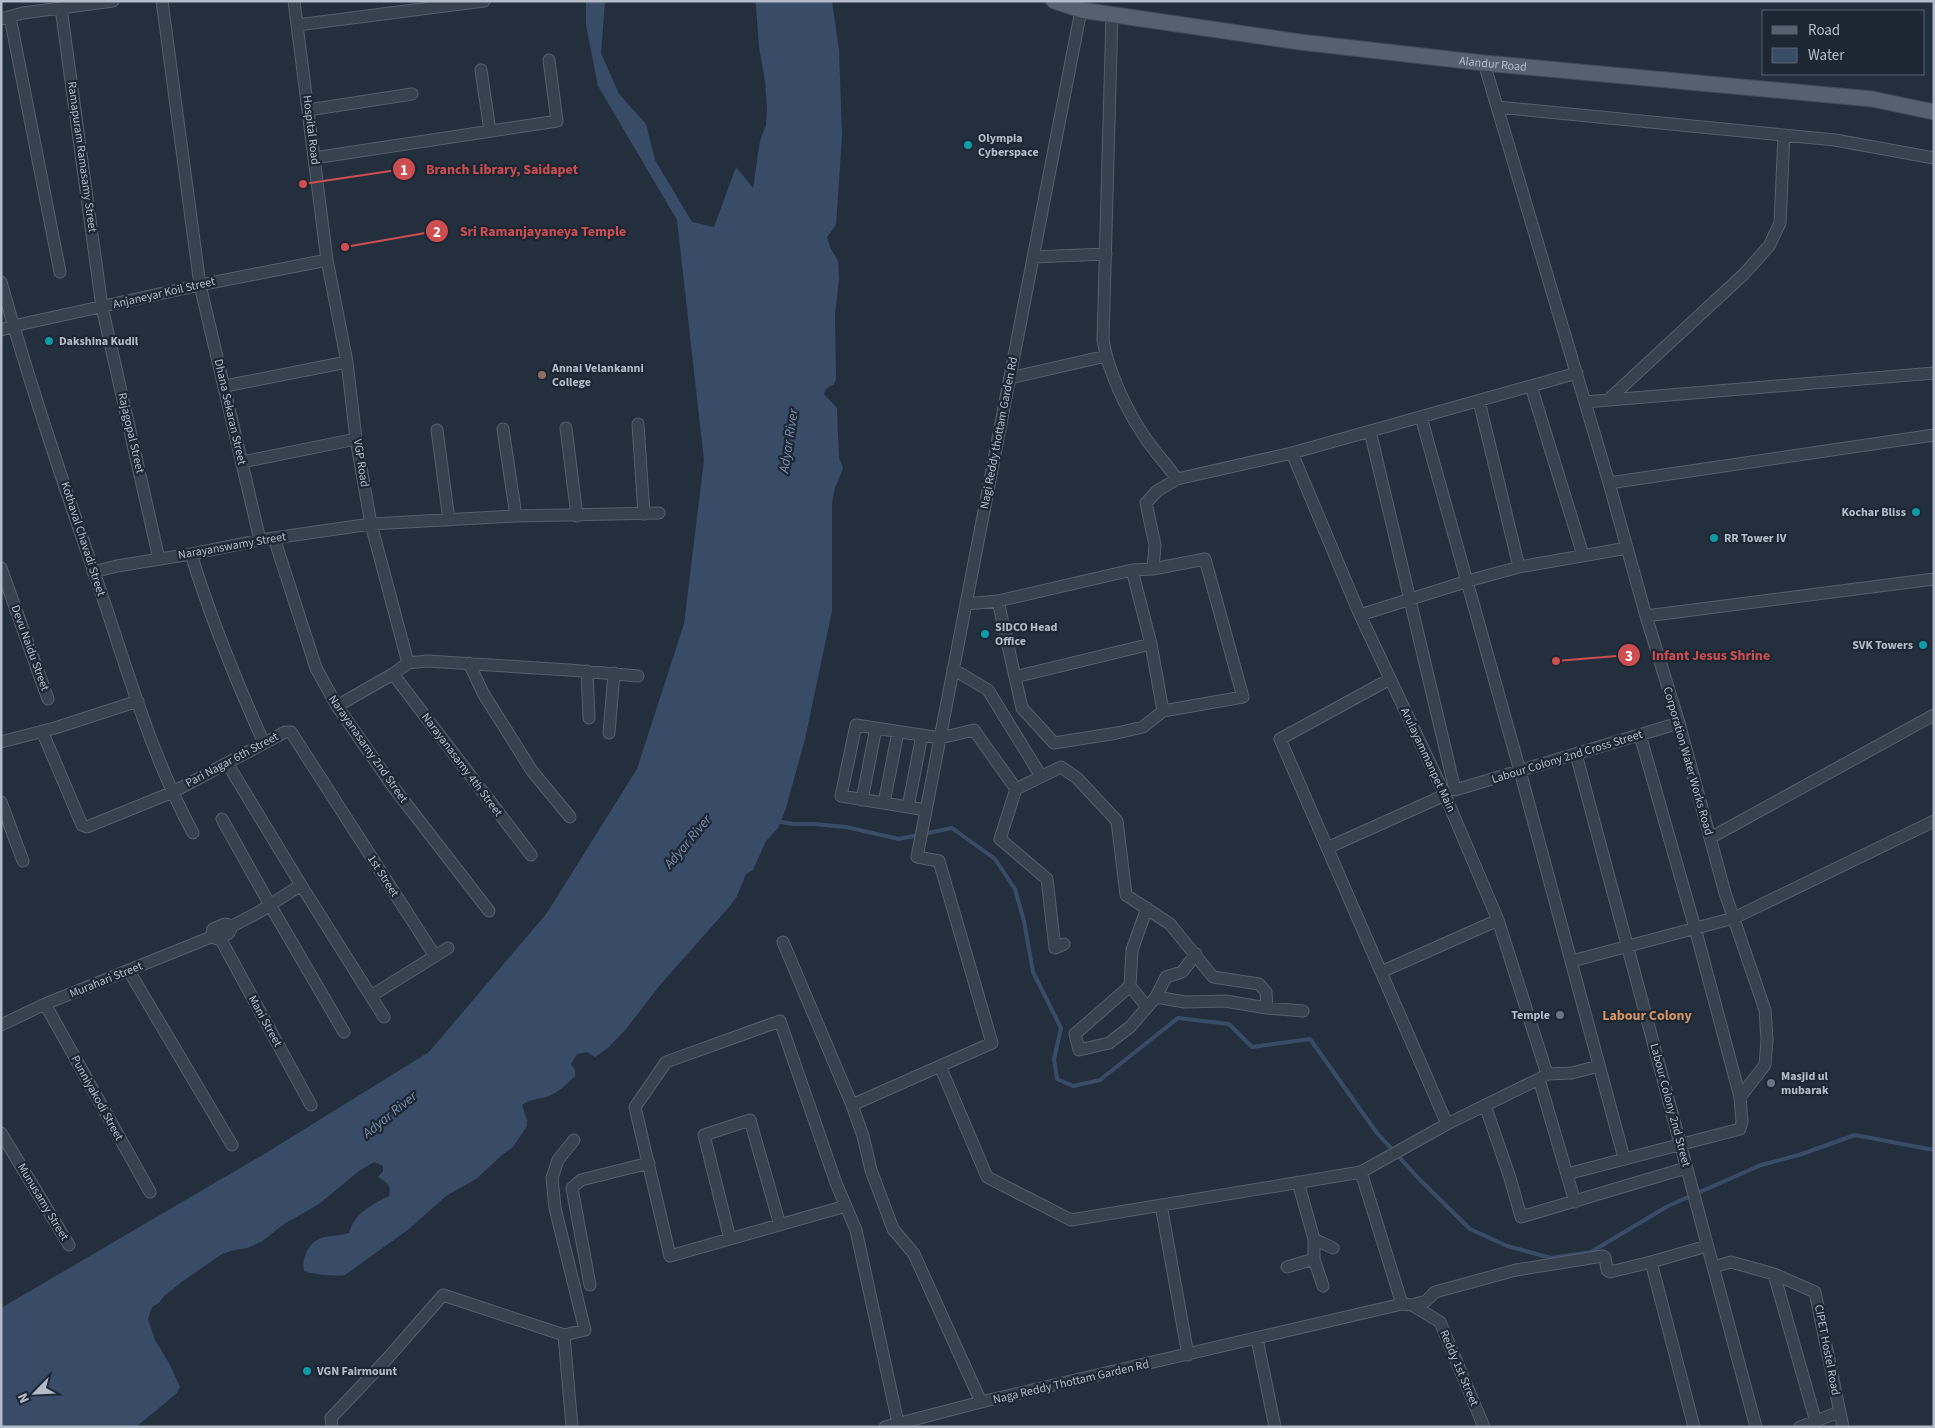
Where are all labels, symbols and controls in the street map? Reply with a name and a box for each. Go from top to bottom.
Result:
legend [1762,10,1925,75]
text: Road [1808,20,1840,41]
text: Water [1808,45,1845,66]
street label: Alandur Road [1458,52,1528,75]
street label: Ramapuram Ramasamy Street [63,80,101,234]
street label: Hospital Road [298,94,324,166]
place label: Olympia Cyberspace [978,130,1039,161]
marker: Olympia Cyberspace [962,139,974,151]
callout: Branch Library, Saidapet [391,155,588,184]
text: 1 [400,160,408,181]
text: Branch Library, Saidapet [426,160,579,180]
callout: Sri Ramanjayaneya Temple [425,217,636,246]
text: 2 [433,222,441,243]
text: Sri Ramanjayaneya Temple [460,222,626,242]
street label: Anjaneyar Koil Street [111,273,217,313]
place label: Dakshina Kudil [59,333,139,350]
marker: Dakshina Kudil [43,335,55,347]
street label: Nagi Reddy thottam Garden Rd [976,356,1022,510]
street label: Dhana Sekaran Street [210,357,250,467]
place label: Annai Velankanni College [551,360,644,391]
marker: Annai Velankanni College [536,369,548,381]
street label: Rajagopal Street [113,391,149,475]
water label: Adyar River [774,406,804,476]
street label: VGP Road [349,438,373,488]
street label: Kothaval Chavadi Street [56,480,110,598]
place label: Kochar Bliss [1842,504,1906,521]
marker: Kochar Bliss [1910,506,1922,518]
street label: Narayanswamy Street [177,528,287,564]
place label: RR Tower IV [1724,530,1787,547]
marker: RR Tower IV [1708,532,1720,544]
street label: Devu Naidu Street [7,603,53,693]
place label: SIDCO Head Office [995,619,1058,650]
marker: SIDCO Head Office [979,628,991,640]
place label: SVK Towers [1852,637,1913,654]
marker: SVK Towers [1917,639,1929,651]
callout: Infant Jesus Shrine [1617,641,1780,670]
text: 3 [1625,646,1633,667]
text: Infant Jesus Shrine [1652,646,1770,666]
street label: Corporation Water Works Road [1659,685,1717,837]
street label: Narayanasamy 2nd Street [324,692,412,806]
street label: Arulayammanpet Main [1396,705,1460,815]
street label: Narayanasamy 4th Street [417,710,507,820]
street label: Labour Colony 2nd Cross Street [1489,726,1645,788]
street label: Pari Nagar 6th Street [182,728,282,792]
water label: Adyar River [659,810,717,874]
street label: 1st Street [363,852,403,900]
street label: Murahari Street [67,958,145,1002]
street label: Mani Street [244,992,286,1050]
district label: Labour Colony [1602,1006,1693,1026]
place label: Temple [1511,1007,1550,1024]
marker: Temple [1554,1009,1566,1021]
street label: Labour Colony 2nd Street [1645,1041,1695,1169]
street label: Punniyakodi Street [67,1052,127,1144]
place label: Masjid ul mubarak [1781,1068,1829,1099]
marker: Masjid ul mubarak [1765,1077,1777,1089]
water label: Adyar River [358,1086,422,1144]
street label: Munusamy Street [13,1160,73,1244]
street label: CIPET Hostel Road [1810,1303,1844,1397]
street label: Reddy 1st Street [1435,1327,1483,1409]
street label: Naga Reddy Thottam Garden Rd [991,1356,1151,1408]
place label: VGN Fairmount [316,1363,397,1380]
marker: VGN Fairmount [301,1365,313,1377]
north arrow [10,1368,60,1418]
text: N [13,1390,35,1406]

